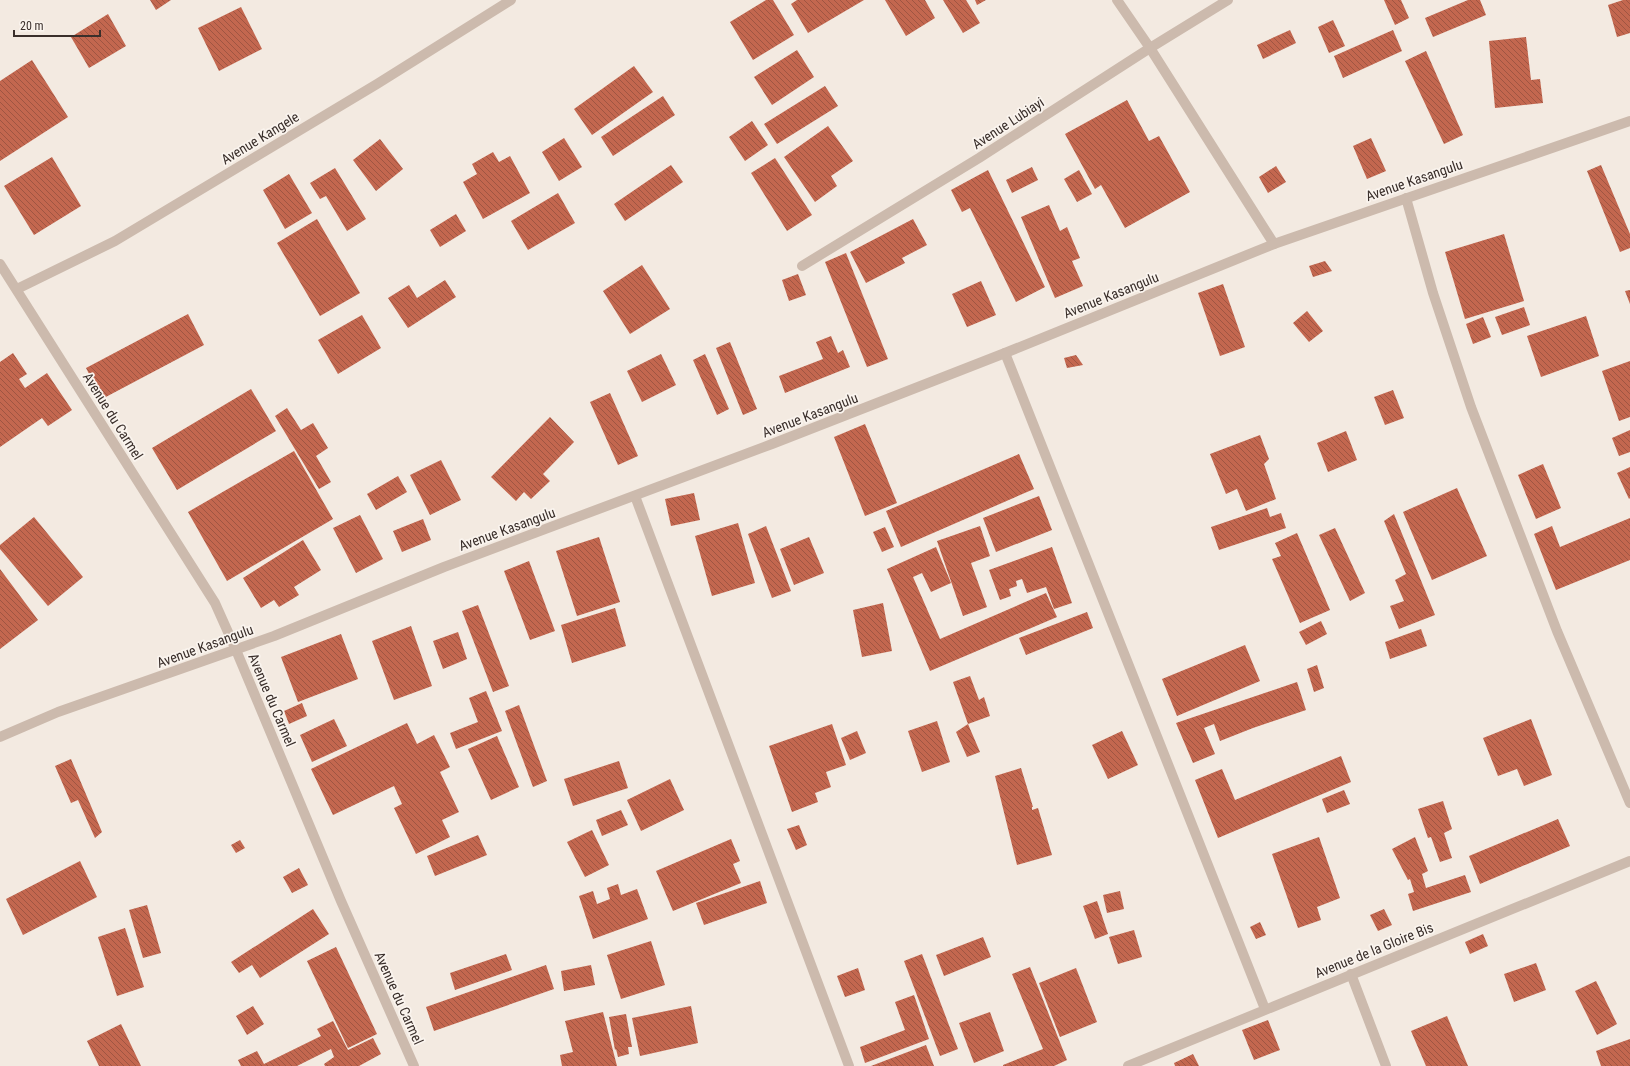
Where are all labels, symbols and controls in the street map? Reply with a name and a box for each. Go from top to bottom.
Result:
scale bar [14,12,100,38]
text: 20 m [20,19,44,33]
street label: Avenue Lubiayi [969,94,1047,152]
street label: Avenue Kangele [218,108,302,167]
street label: Avenue Kasangulu [1363,156,1465,204]
street label: Avenue Kasangulu [1061,269,1161,321]
street label: Avenue du Carmel [80,369,146,463]
street label: Avenue Kasangulu [760,389,860,441]
street label: Avenue Kasangulu [457,504,557,554]
street label: Avenue Kasangulu [155,621,255,671]
street label: Avenue du Carmel [245,651,299,749]
street label: Avenue de la Gloire Bis [1312,919,1436,981]
street label: Avenue du Carmel [371,949,427,1047]

